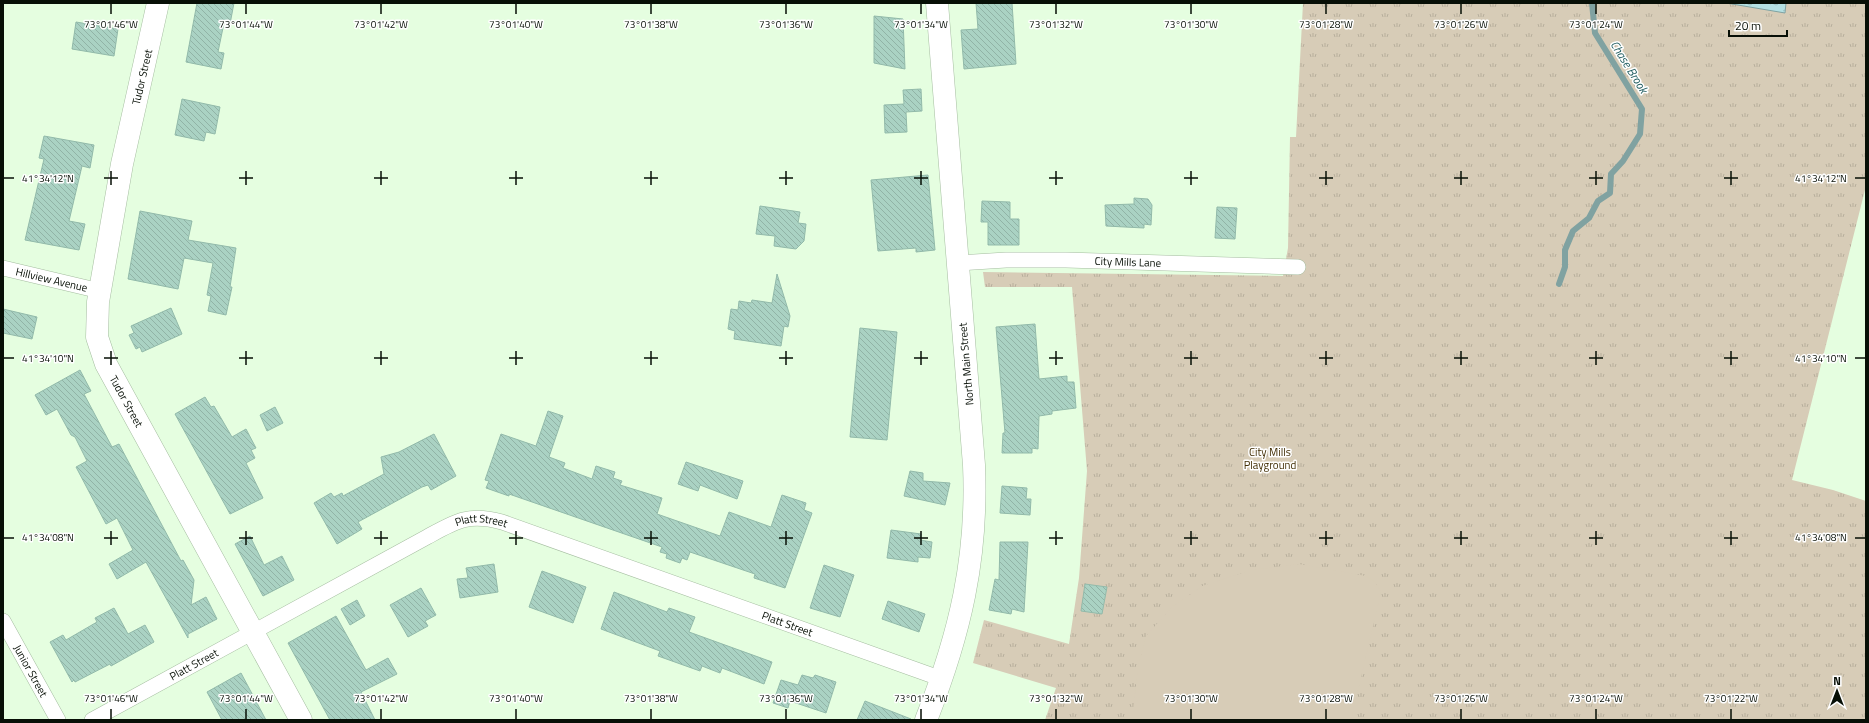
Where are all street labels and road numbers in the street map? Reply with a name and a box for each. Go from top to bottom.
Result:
street label: Tudor Street [128,47,156,107]
street label: City Mills Lane [1094,253,1162,271]
street label: Hillview Avenue [14,263,90,296]
street label: North Main Street [954,322,978,406]
street label: Tudor Street [106,372,147,430]
street label: Platt Street [453,510,510,531]
street label: Platt Street [760,607,815,640]
street label: Junior Street [10,642,52,700]
street label: Platt Street [167,645,221,684]

